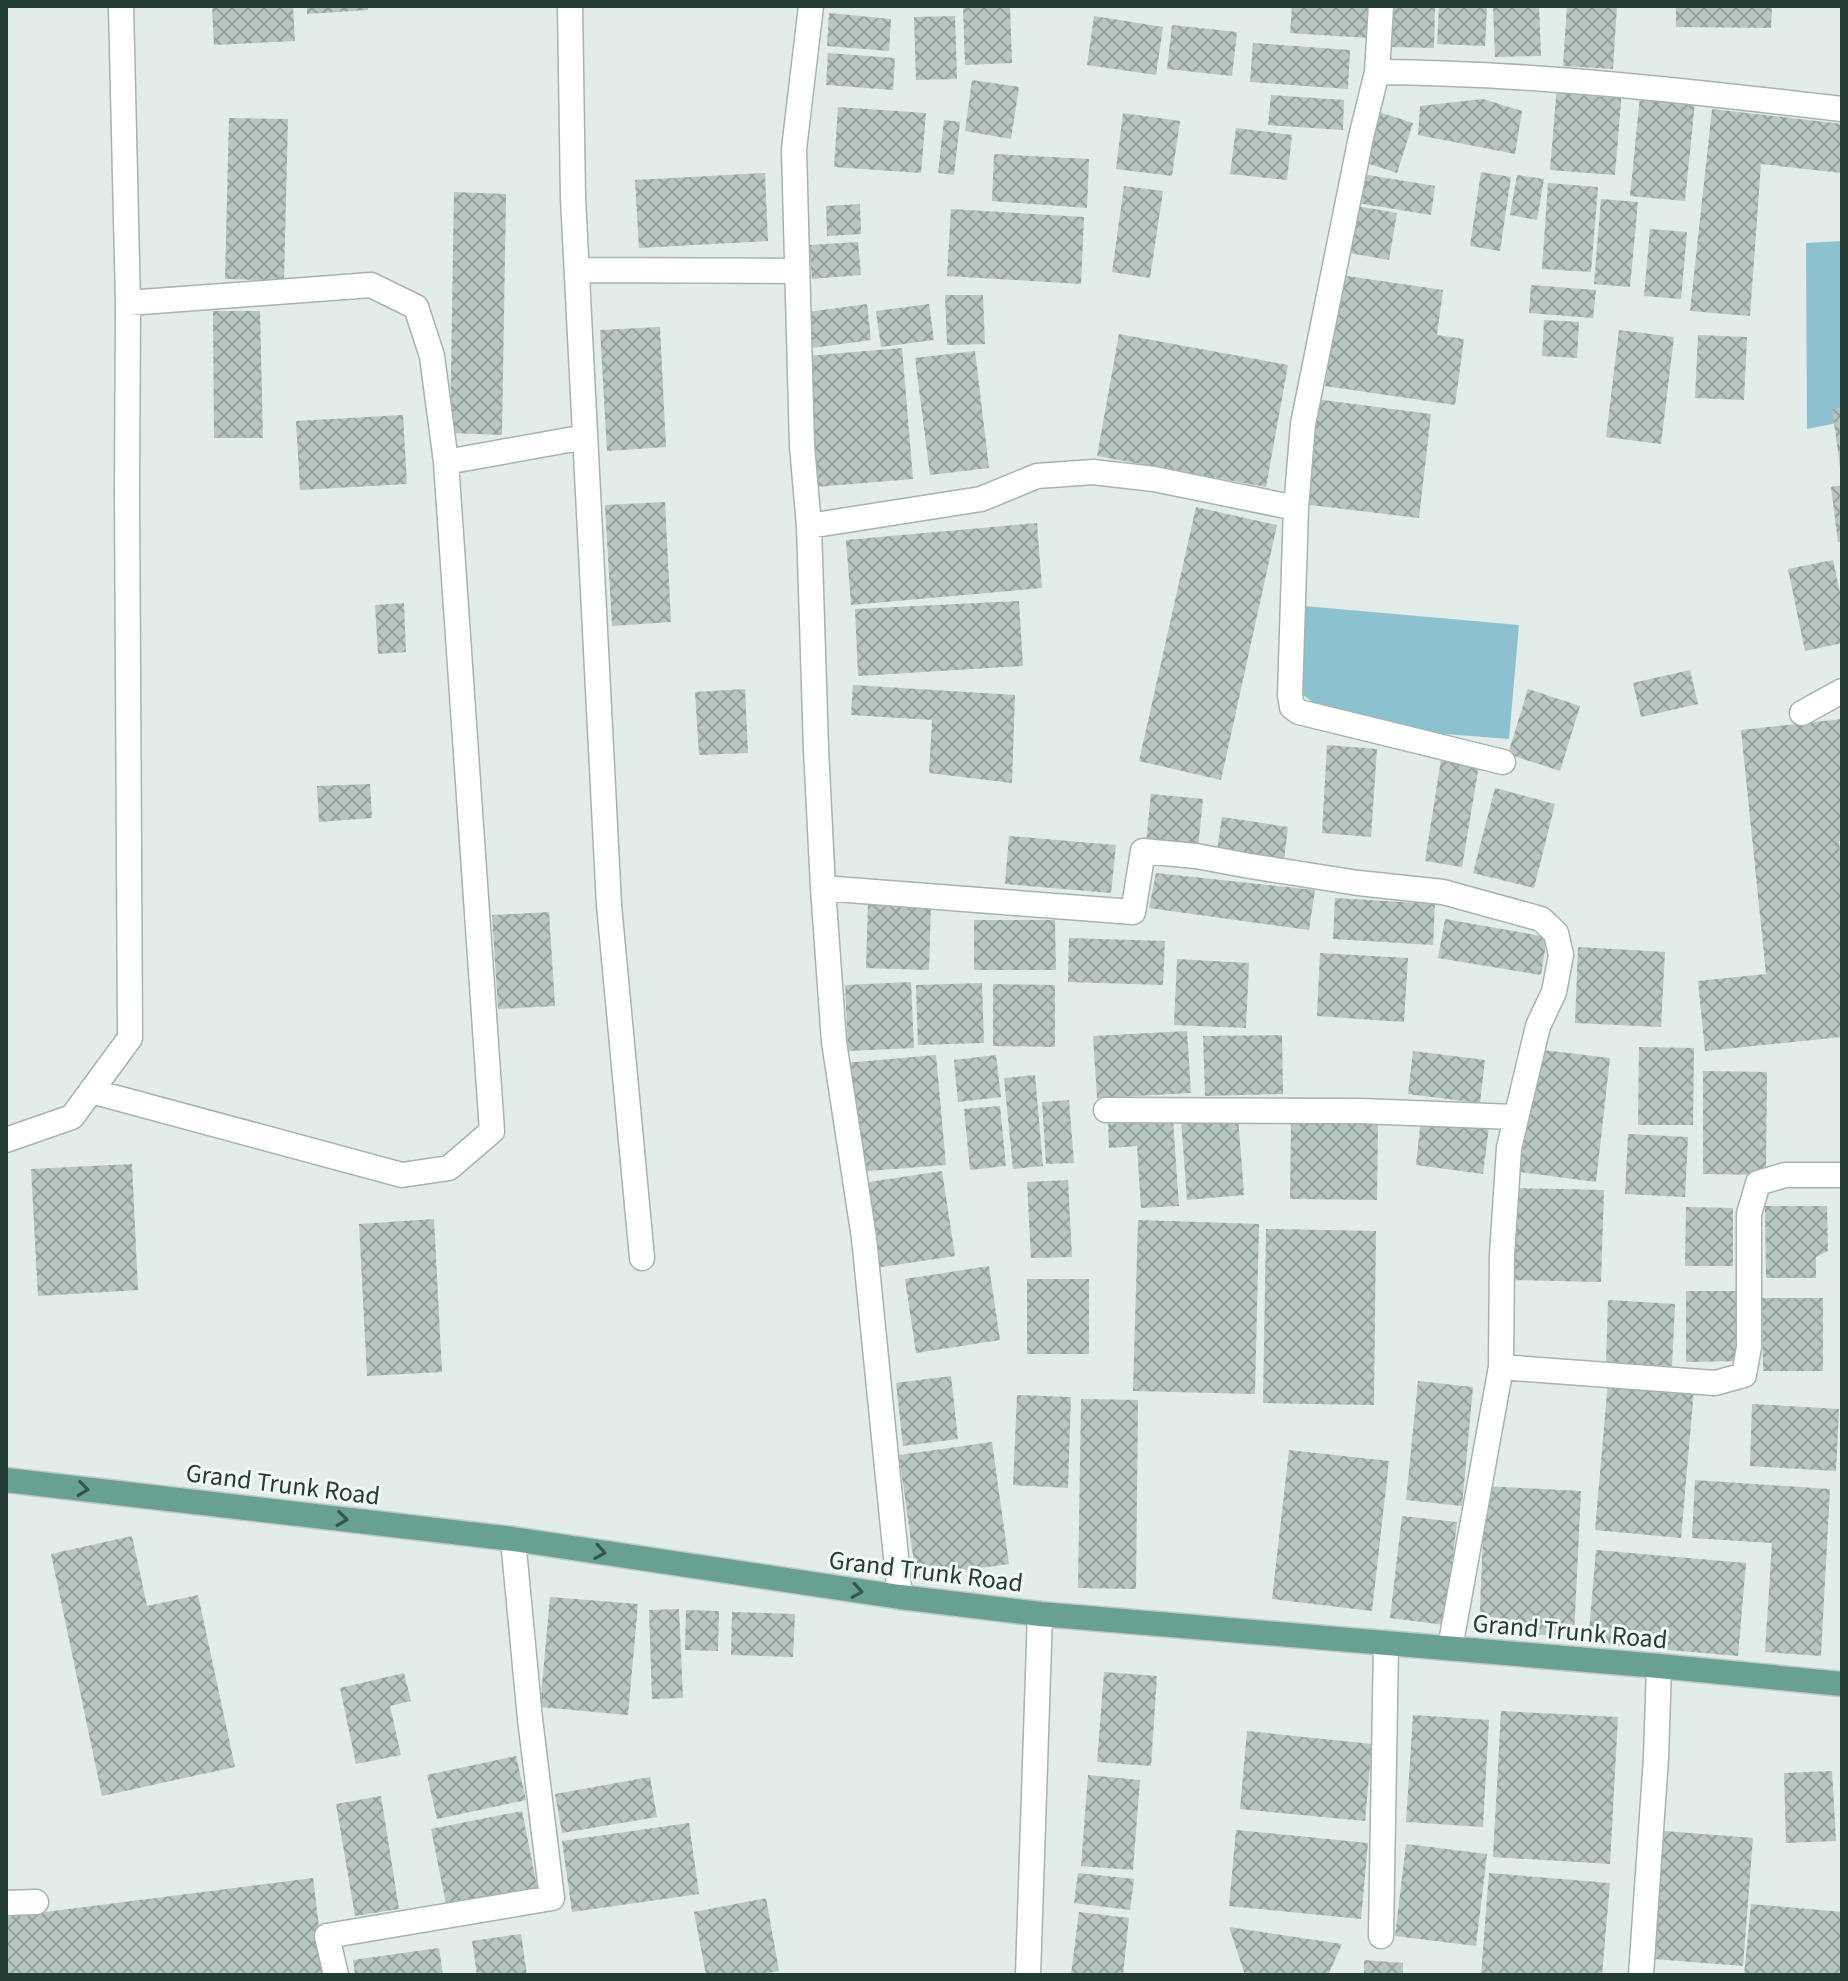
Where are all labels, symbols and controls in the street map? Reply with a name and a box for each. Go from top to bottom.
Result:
street label: Grand Trunk Road [184,1454,382,1515]
one-way arrow [77,1480,90,1497]
one-way arrow [336,1511,349,1528]
street label: Grand Trunk Road [827,1541,1025,1602]
one-way arrow [593,1543,606,1560]
one-way arrow [850,1582,864,1599]
street label: Grand Trunk Road [1471,1605,1669,1658]

